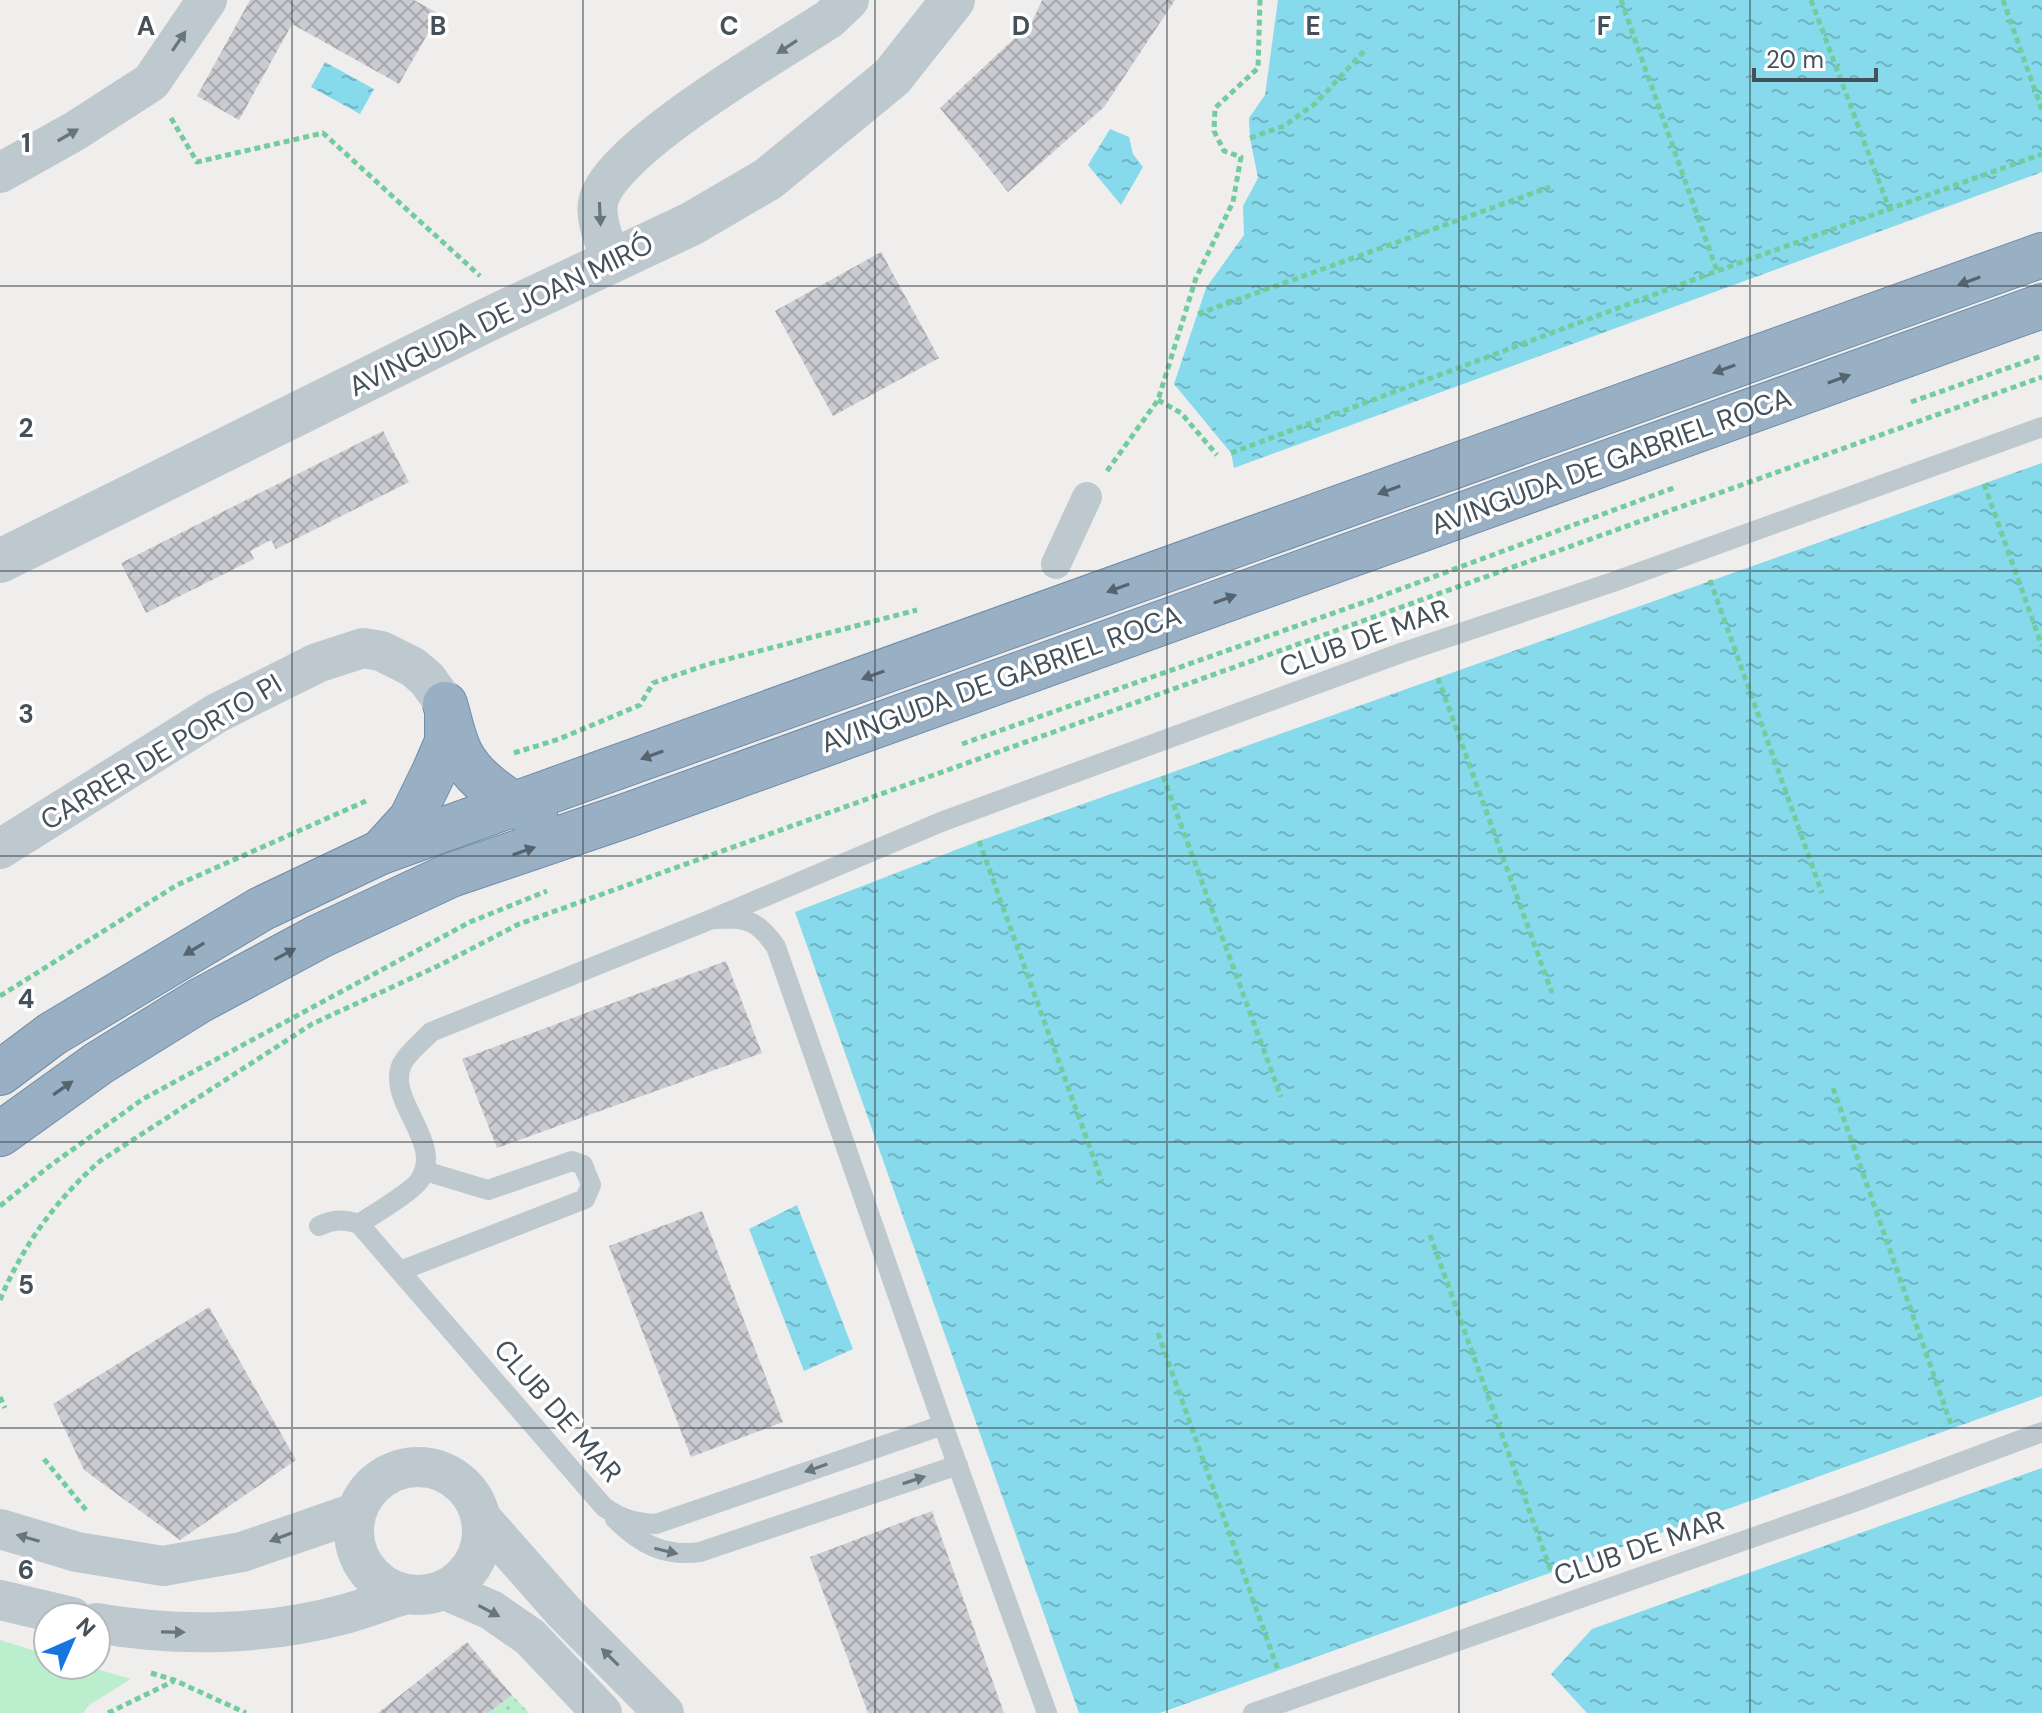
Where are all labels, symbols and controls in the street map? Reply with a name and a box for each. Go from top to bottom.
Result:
text: A [137,9,155,43]
text: B [430,9,446,43]
text: C [719,9,739,43]
text: D [1012,9,1030,43]
text: E [1305,9,1321,43]
text: F [1597,9,1611,43]
one-way arrow [171,31,186,52]
scale bar [1754,32,1876,82]
one-way arrow [776,39,798,53]
text: 20 m [1766,44,1824,75]
text: 1 [21,126,31,160]
one-way arrow [57,128,79,142]
one-way arrow [594,202,607,227]
street label: AVINGUDA DE JOAN MIRÓ [343,225,659,405]
one-way arrow [1956,276,1980,288]
one-way arrow [1712,364,1736,376]
one-way arrow [1827,373,1851,385]
street label: AVINGUDA DE GABRIEL ROCA [1426,378,1796,544]
text: 2 [18,411,34,445]
one-way arrow [1377,484,1401,497]
one-way arrow [1106,582,1130,594]
street label: CLUB DE MAR [1274,590,1454,686]
one-way arrow [1213,593,1237,605]
street label: AVINGUDA DE GABRIEL ROCA [816,596,1186,762]
street label: CARRER DE PORTO PI [34,665,288,839]
one-way arrow [861,669,885,682]
text: 3 [18,697,34,731]
one-way arrow [640,749,664,761]
one-way arrow [512,845,536,857]
one-way arrow [183,942,205,956]
one-way arrow [274,948,297,961]
text: 4 [18,982,34,1016]
one-way arrow [52,1080,74,1096]
text: 5 [18,1268,34,1302]
street label: CLUB DE MAR [486,1332,630,1490]
one-way arrow [804,1463,828,1475]
one-way arrow [902,1474,926,1486]
street label: CLUB DE MAR [1549,1502,1729,1594]
one-way arrow [16,1531,40,1544]
one-way arrow [269,1531,293,1544]
one-way arrow [654,1545,679,1558]
text: 6 [18,1553,34,1587]
north arrow [32,1601,112,1681]
one-way arrow [478,1603,500,1617]
text: N [70,1611,102,1643]
one-way arrow [161,1625,186,1638]
one-way arrow [601,1648,620,1667]

